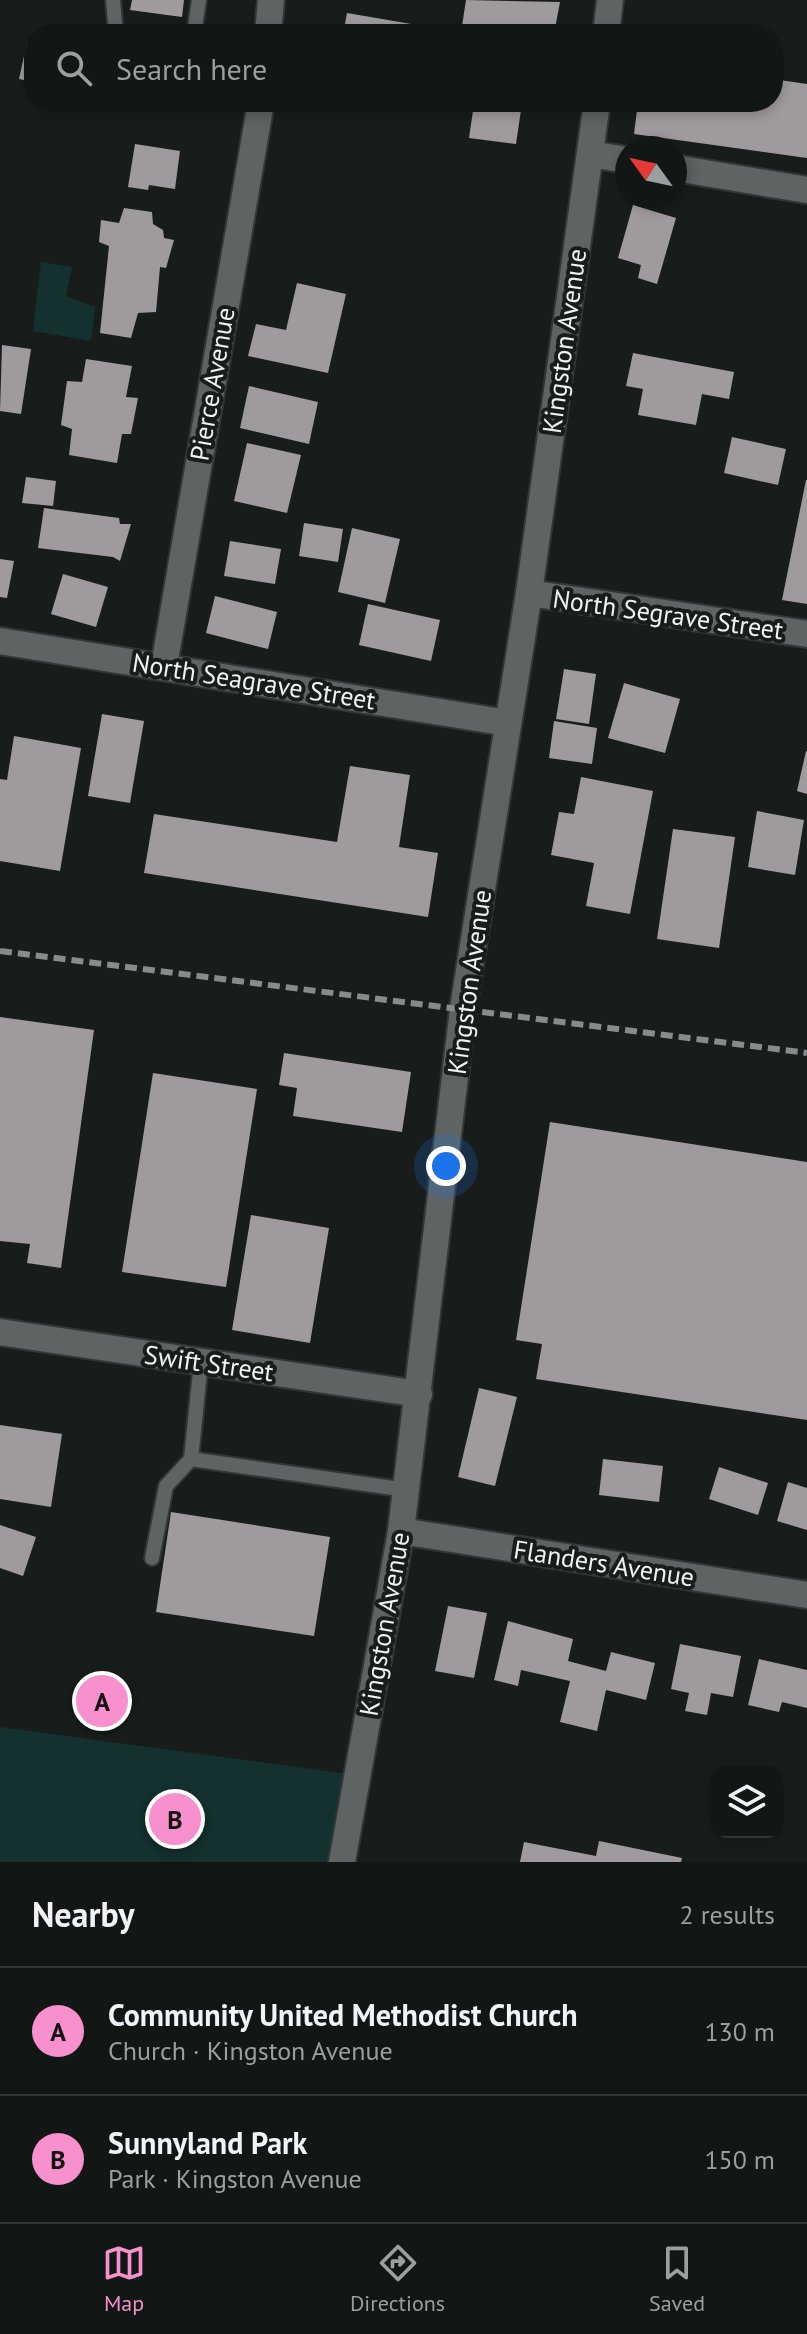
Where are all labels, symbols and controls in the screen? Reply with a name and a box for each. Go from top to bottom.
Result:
search box [24,24,783,112]
icon: search [52,46,96,90]
text: Search here [116,49,267,88]
north arrow [615,136,687,208]
street label: Kingston Avenue [535,247,593,435]
street label: Pierce Avenue [182,305,242,463]
street label: North Segrave Street [551,581,785,647]
street label: North Seagrave Street [130,646,378,717]
street label: Kingston Avenue [440,888,498,1076]
your location [426,1146,466,1186]
street label: Swift Street [142,1338,276,1388]
street label: Kingston Avenue [352,1530,416,1718]
street label: Flanders Avenue [511,1532,697,1594]
pin: A [76,1671,128,1731]
map controls [711,1766,783,1838]
button: layers [711,1766,783,1838]
pin: B [149,1789,201,1849]
text: Nearby [32,1892,134,1936]
text: 2 results [680,1898,775,1931]
text: Community United Methodist Church [108,1995,578,2034]
text: A [50,2015,66,2048]
text: 130 m [704,2015,775,2048]
text: Church · Kingston Avenue [108,2034,393,2067]
text: Sunnyland Park [108,2123,307,2162]
text: B [50,2143,66,2176]
text: 150 m [704,2143,775,2176]
text: Park · Kingston Avenue [108,2162,362,2195]
tab: Map [102,2241,146,2317]
tab: Directions [350,2241,445,2317]
tab: Saved [649,2241,705,2317]

